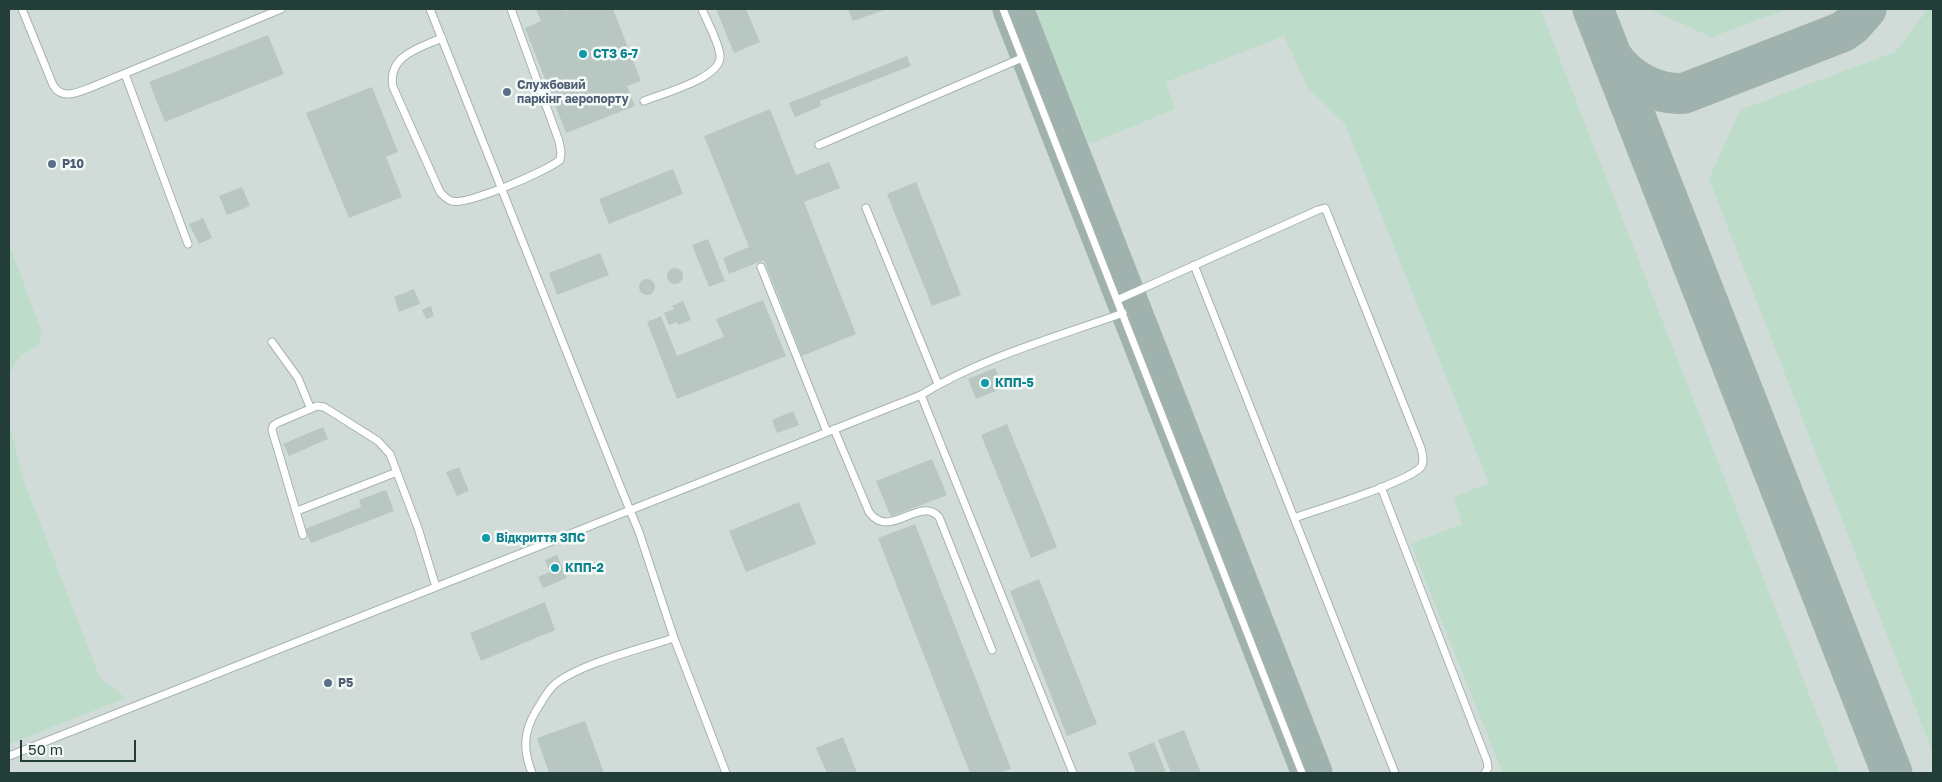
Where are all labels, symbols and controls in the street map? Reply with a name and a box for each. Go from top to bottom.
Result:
place label: СТЗ 6-7 [593,47,638,61]
marker: СТЗ 6-7 [577,48,589,60]
place label: Службовий паркінг аеропорту [517,78,629,106]
marker: Службовий паркінг аеропорту [501,86,513,98]
place label: P10 [62,157,84,171]
marker: P10 [46,158,58,170]
place label: КПП-5 [995,376,1034,390]
marker: КПП-5 [979,377,991,389]
place label: Відкриття ЗПС [496,531,585,545]
marker: Відкриття ЗПС [480,532,492,544]
place label: КПП-2 [565,561,604,575]
marker: КПП-2 [549,562,561,574]
place label: P5 [338,676,353,690]
marker: P5 [322,677,334,689]
scale bar [22,730,139,762]
text: 50 m [28,740,63,758]

